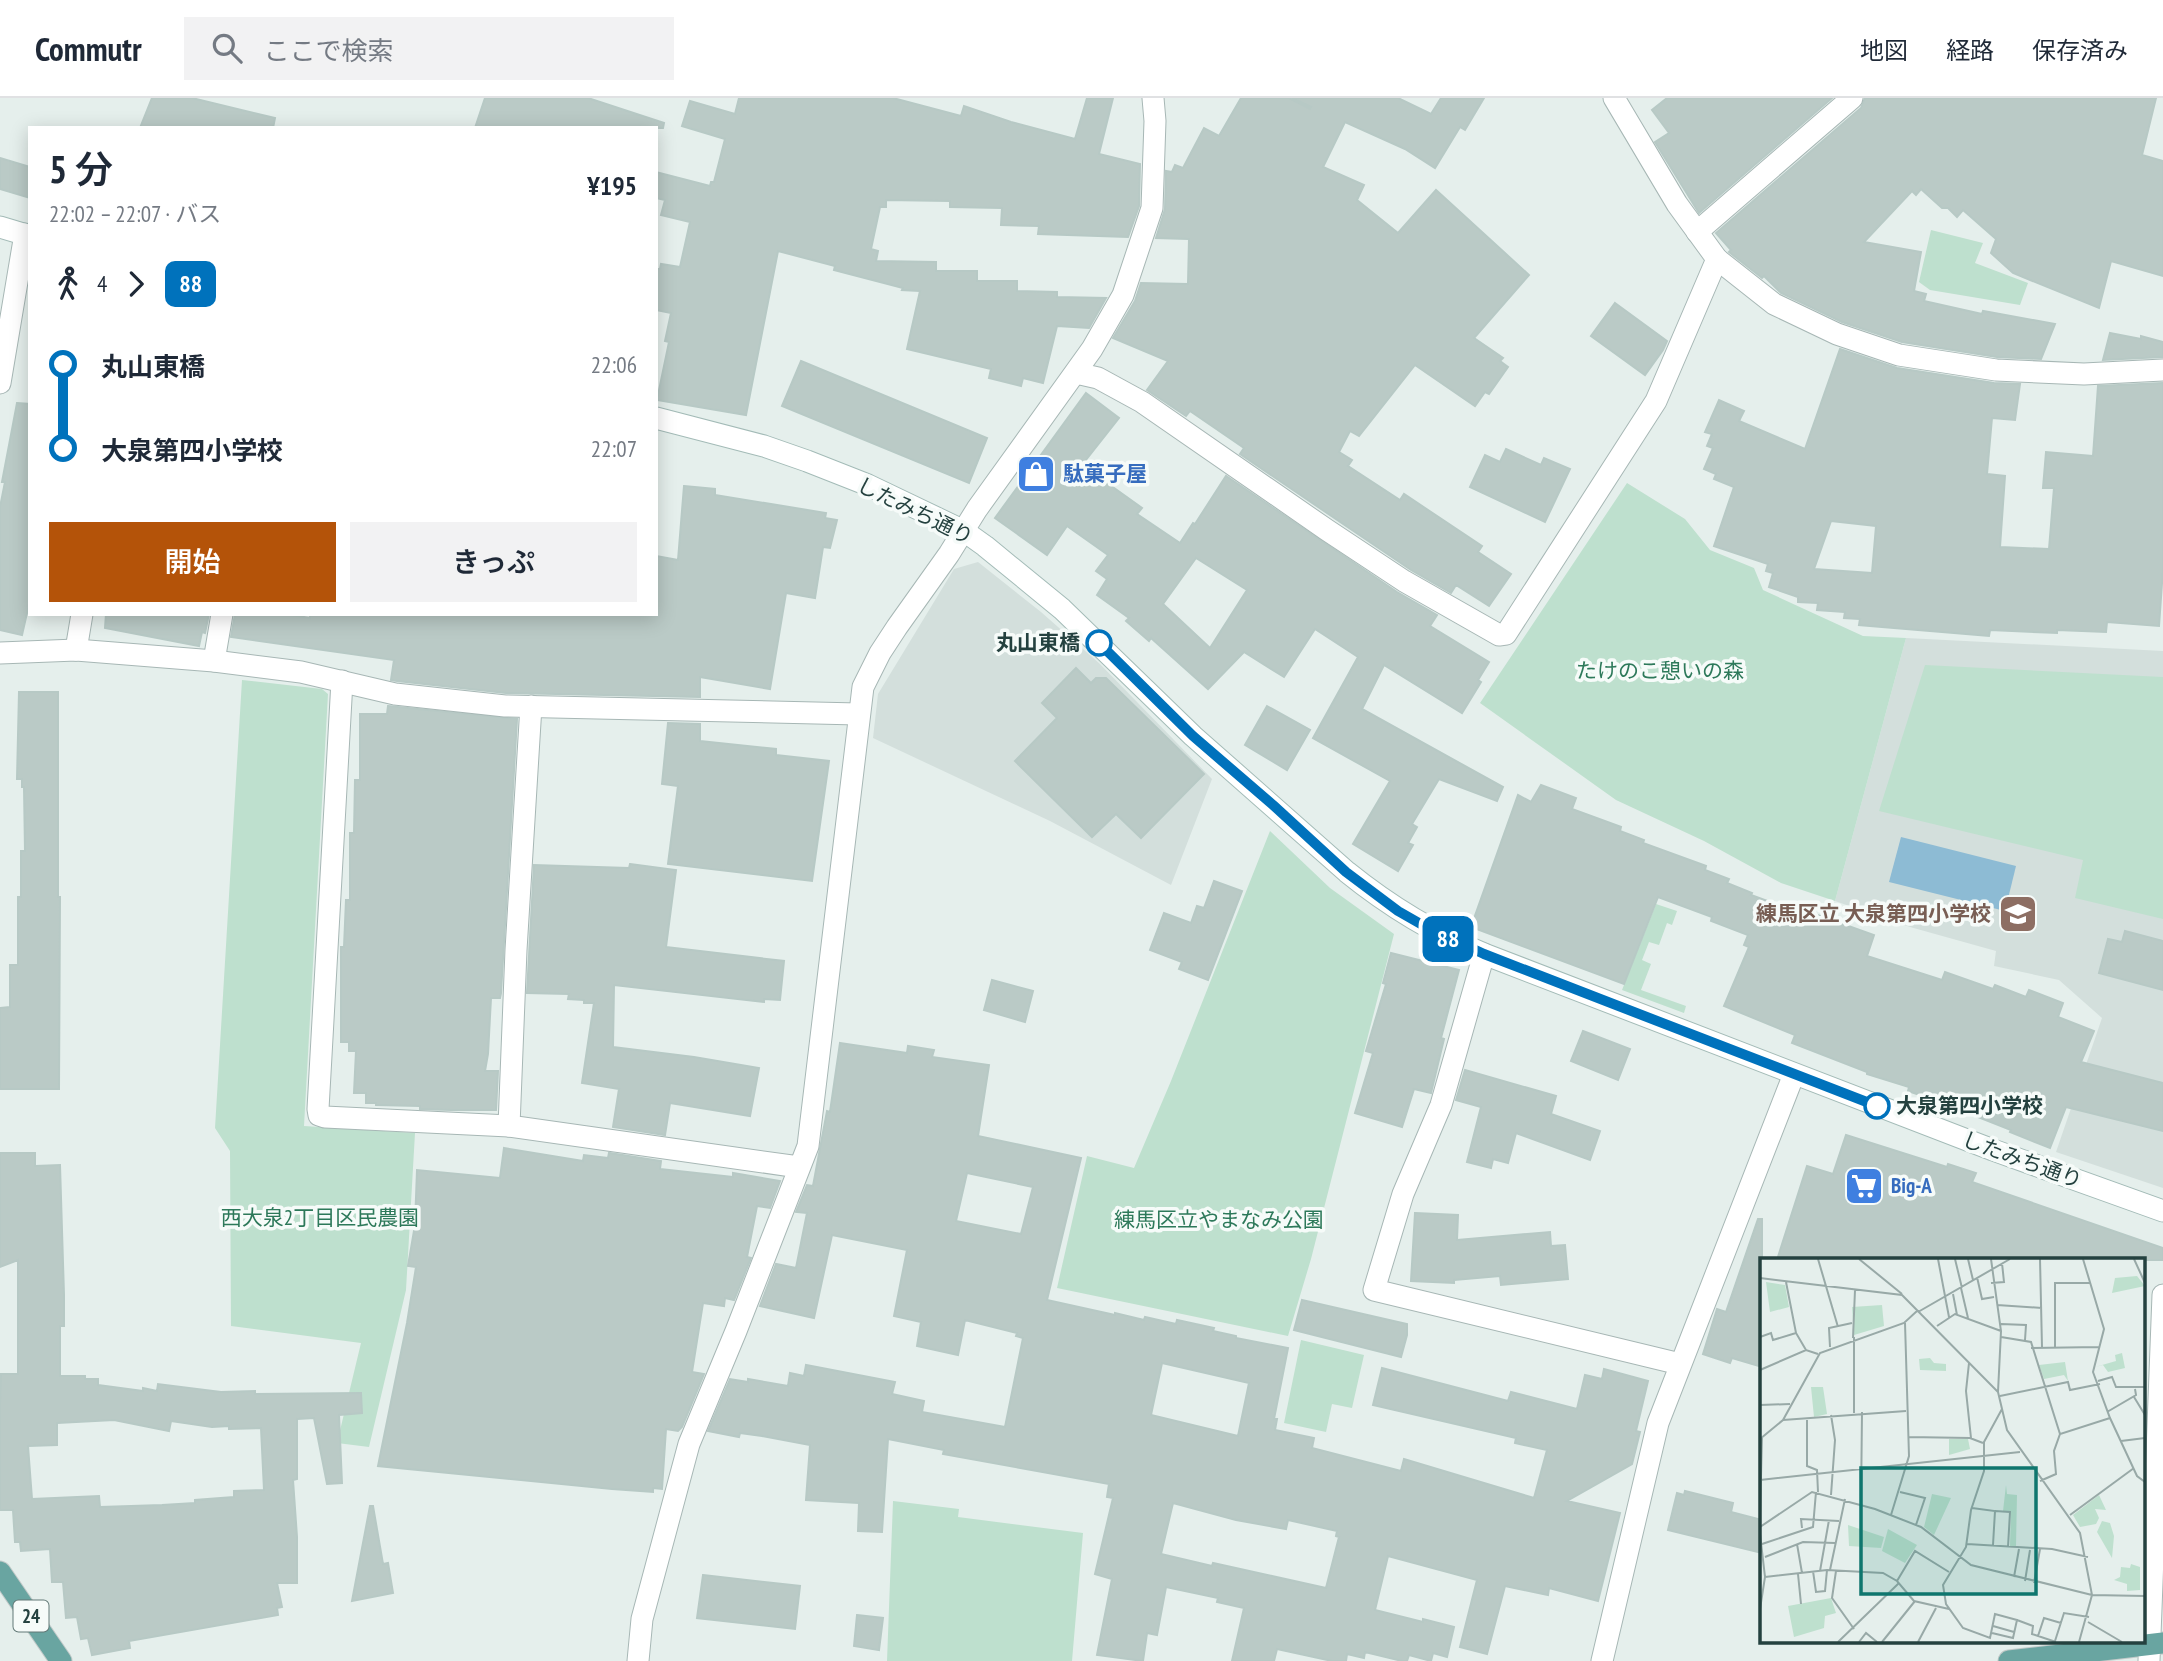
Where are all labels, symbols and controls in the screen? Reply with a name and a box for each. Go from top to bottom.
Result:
search box [184,17,674,80]
text: Commutr [35,27,142,70]
icon: search [208,29,246,67]
text: ここで検索 [264,34,394,67]
text: 地図 [1860,35,1908,66]
text: 経路 [1946,35,1994,66]
text: 保存済み [2032,35,2128,66]
text: 5 分 [49,144,113,193]
text: ¥195 [587,169,637,202]
text: 22:02 – 22:07 · バス [49,199,221,228]
icon: walk [49,265,87,303]
icon: forward [117,265,155,303]
text: 88 [179,268,202,299]
text: 4 [97,269,107,298]
text: 丸山東橋 [101,350,205,383]
text: 22:06 [591,350,637,379]
text: 大泉第四小学校 [101,434,283,467]
text: 22:07 [591,434,637,463]
shop icon: 駄菓子屋 [1015,453,1057,495]
place label: 駄菓子屋 [1063,460,1147,487]
street label: したみち通り [853,471,978,550]
button: 開始 [49,522,336,602]
button: きっぷ [350,522,637,602]
place label: 丸山東橋 [996,629,1080,656]
marker: 丸山東橋 [1086,630,1112,656]
park label: たけのこ憩いの森 [1576,657,1744,684]
school or university icon: 練馬区立 大泉第四小学校 [1997,893,2039,935]
place label: 練馬区立 大泉第四小学校 [1756,900,1991,927]
line badge: 88 [1416,916,1480,962]
text: 88 [1437,923,1459,954]
place label: 大泉第四小学校 [1896,1092,2043,1119]
marker: 大泉第四小学校 [1864,1093,1890,1119]
street label: したみち通り [1958,1125,2086,1194]
supermarket icon: Big-A [1843,1165,1885,1207]
place label: Big-A [1891,1172,1932,1199]
park label: 西大泉2丁目区民農園 [221,1204,419,1231]
park label: 練馬区立やまなみ公園 [1114,1206,1324,1233]
inset map [1760,1258,2146,1644]
road number: 24 [14,1600,48,1632]

